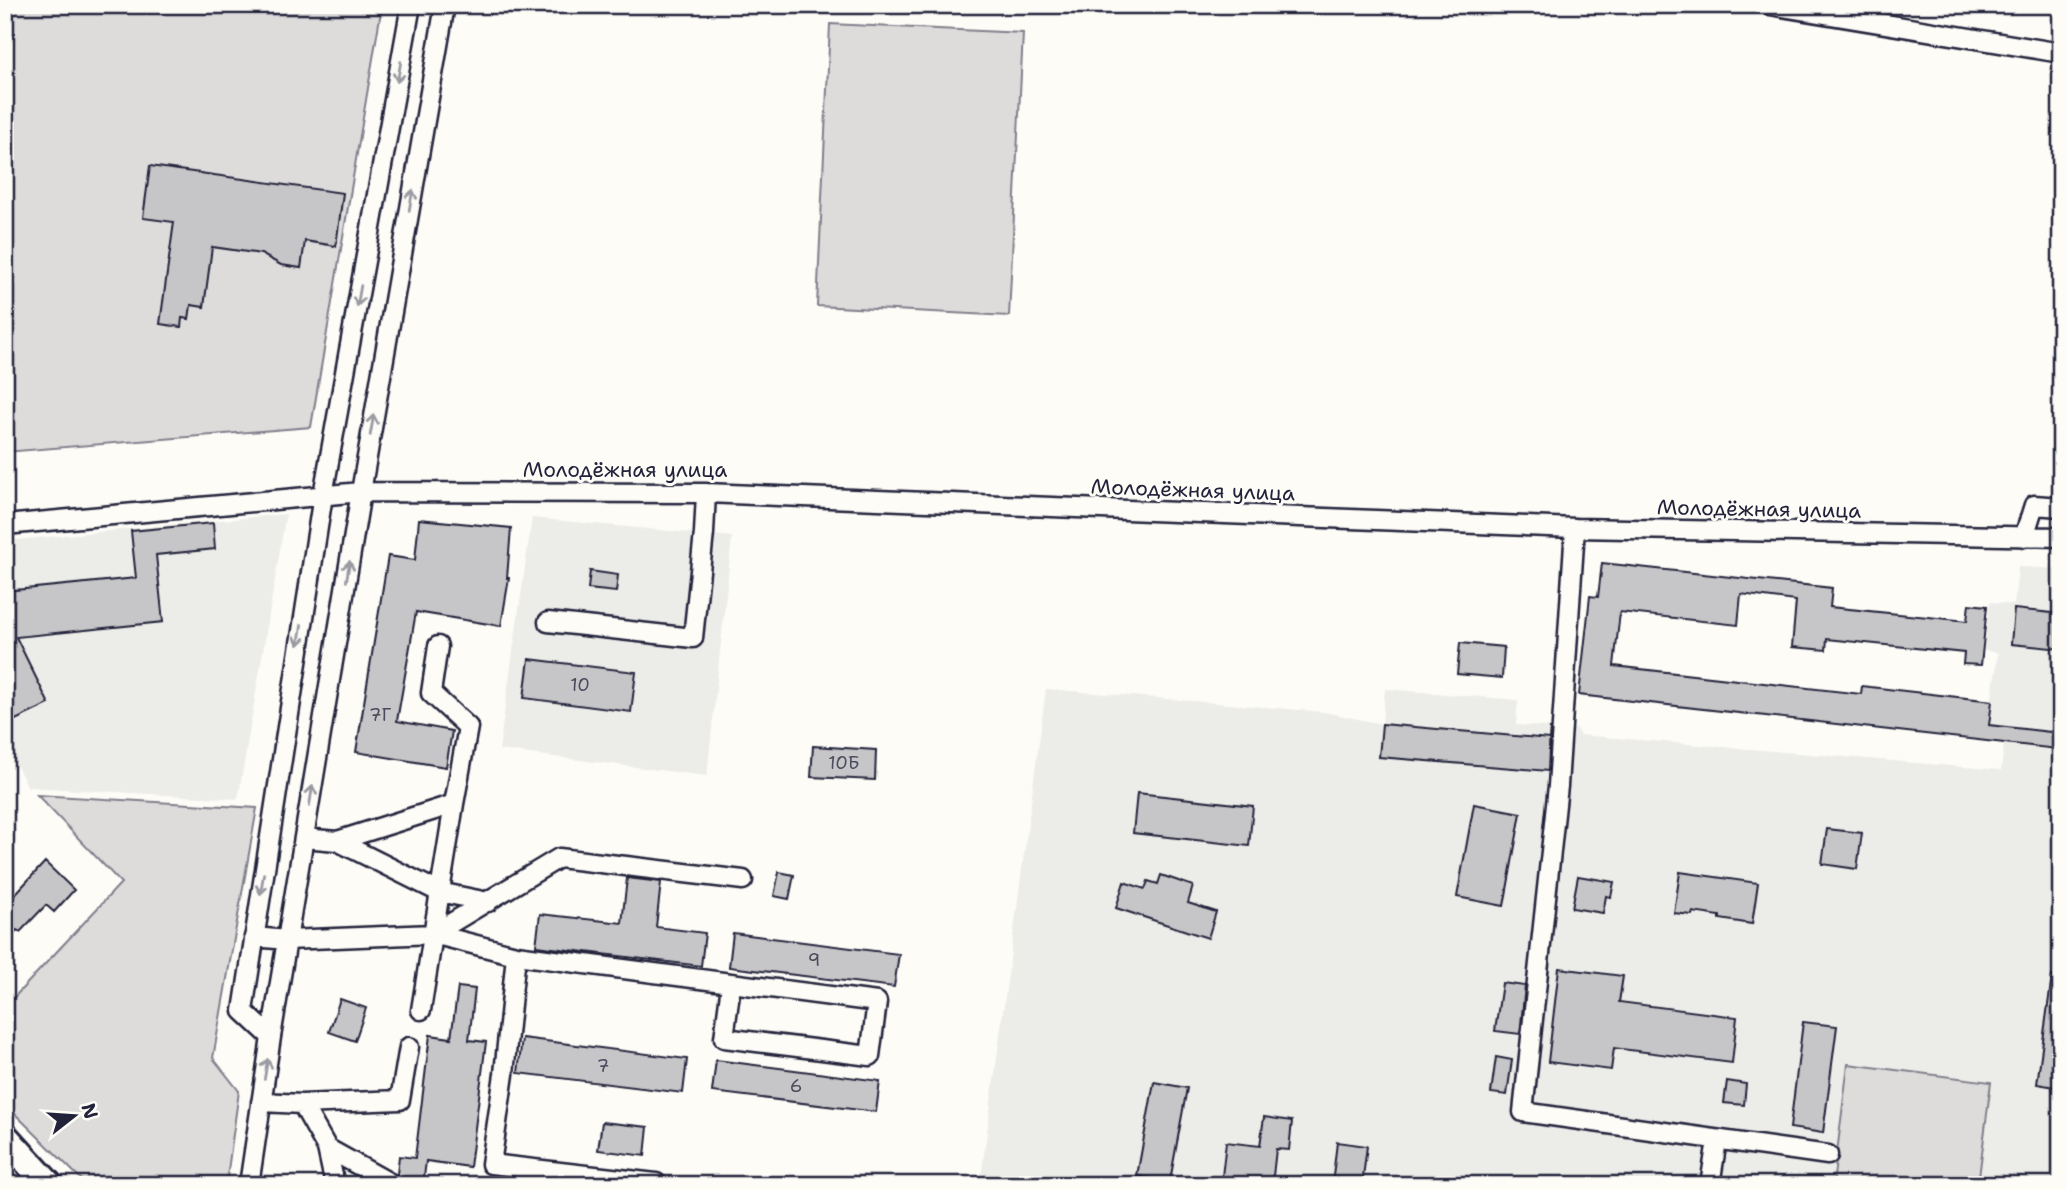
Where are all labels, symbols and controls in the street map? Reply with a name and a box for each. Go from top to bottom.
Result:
one-way arrow [391,60,405,83]
one-way arrow [405,189,418,212]
one-way arrow [351,284,365,307]
one-way arrow [366,414,379,437]
street label: Молодёжная улица [523,456,727,484]
street label: Молодёжная улица [1090,472,1296,508]
street label: Молодёжная улица [1657,493,1861,525]
one-way arrow [342,560,355,583]
one-way arrow [294,623,307,646]
house number: 10 [570,673,590,697]
house number: 7Г [369,703,392,727]
house number: 10Б [828,751,860,775]
one-way arrow [305,785,318,808]
one-way arrow [255,872,268,895]
house number: 9 [808,948,820,972]
house number: 7 [597,1054,609,1078]
one-way arrow [260,1058,273,1081]
house number: 6 [790,1074,802,1098]
north arrow [38,1082,108,1152]
text: N [76,1100,104,1122]

